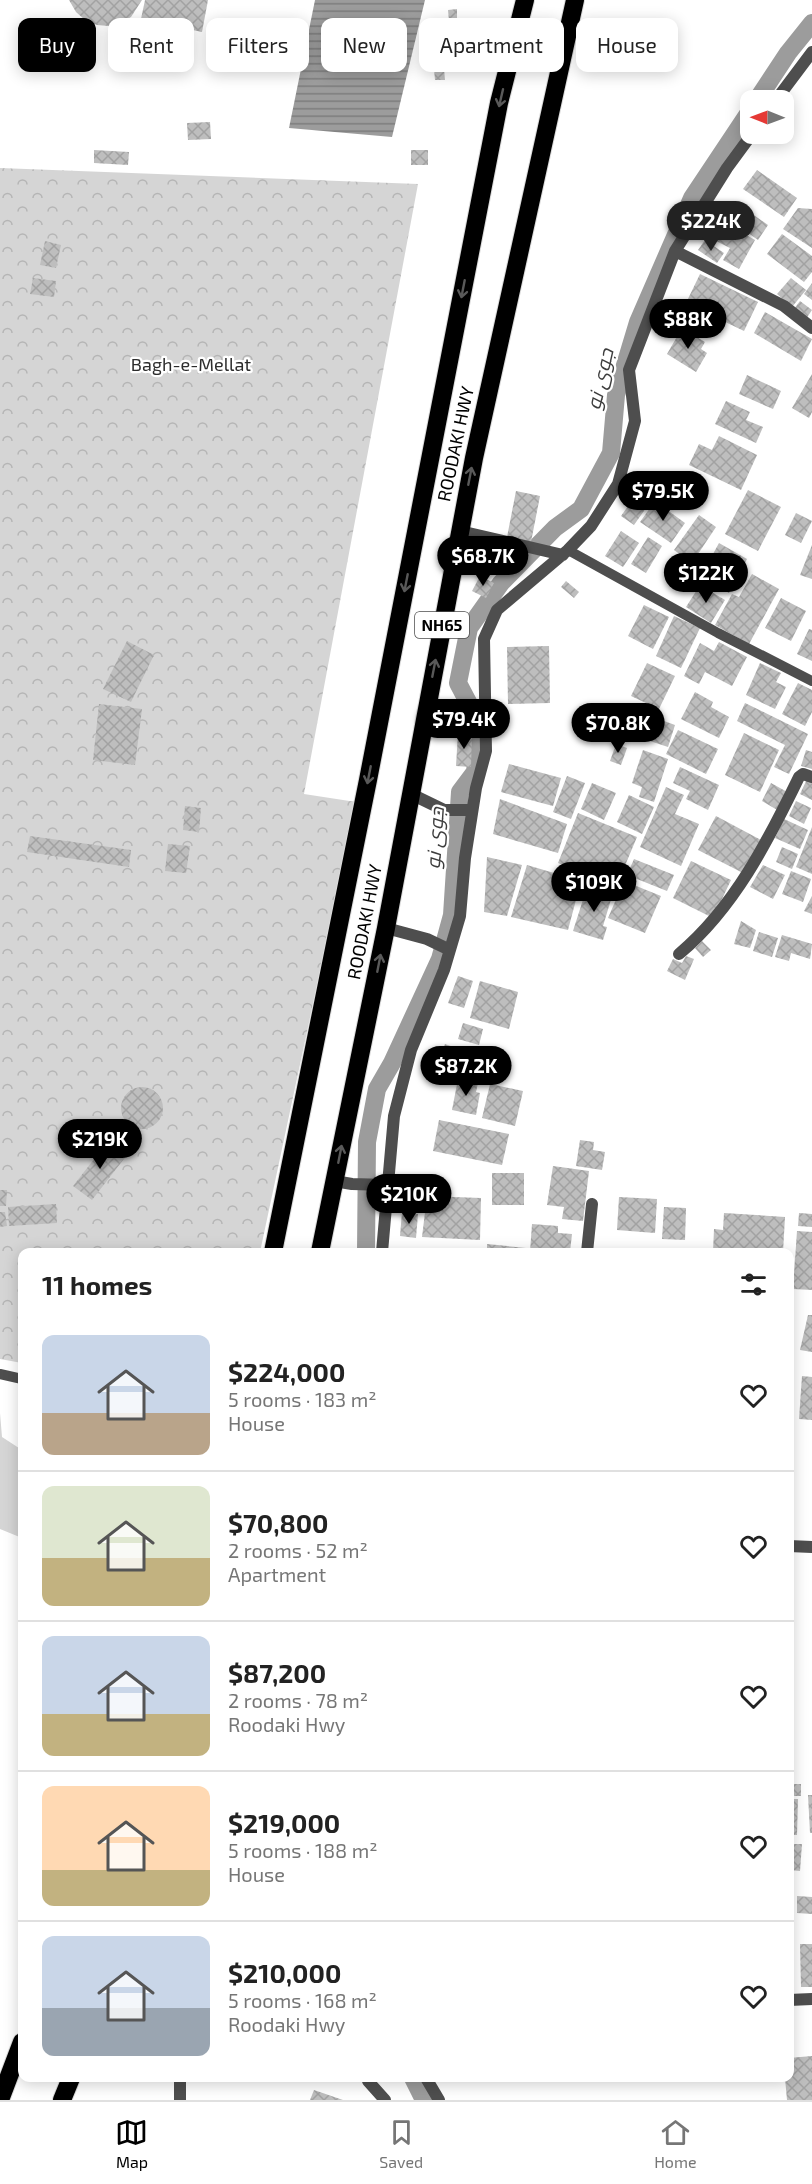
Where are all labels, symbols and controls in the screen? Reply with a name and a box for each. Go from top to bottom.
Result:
chip: Buy [18,18,96,72]
chip: Rent [108,18,194,72]
chip: Filters [206,18,309,72]
chip: New [321,18,407,72]
chip: Apartment [419,18,564,72]
chip: House [576,18,678,72]
one-way arrow [494,88,506,107]
north arrow [740,90,794,144]
map controls [740,90,794,144]
pin: $224K [669,201,753,252]
text: $224K [681,208,741,232]
one-way arrow [457,279,468,298]
pin: $88K [652,299,724,350]
text: $88K [663,306,713,330]
water label: جوی نو [580,345,619,412]
park label: Bagh-e-Mellat [131,353,251,375]
street label: ROODAKI HWY [432,384,478,503]
one-way arrow [465,467,476,487]
pin: $79.5K [614,471,712,522]
text: $79.5K [632,478,694,502]
pin: $68.7K [434,536,532,587]
text: $68.7K [451,543,515,567]
pin: $122K [664,553,748,604]
text: $122K [678,560,734,584]
one-way arrow [400,573,411,593]
road number: NH65 [415,612,469,638]
one-way arrow [429,659,440,678]
pin: $79.4K [415,699,513,750]
pin: $70.8K [569,703,667,754]
text: $79.4K [432,706,496,730]
text: $70.8K [586,710,650,734]
one-way arrow [363,765,374,784]
water label: جوی نو [420,805,449,870]
street label: ROODAKI HWY [342,862,386,981]
pin: $109K [552,862,636,913]
text: $109K [565,869,623,893]
one-way arrow [374,954,385,973]
pin: $87.2K [417,1046,515,1097]
text: $87.2K [435,1053,497,1077]
pin: $219K [58,1119,142,1170]
text: $219K [72,1126,128,1150]
one-way arrow [335,1145,346,1164]
pin: $210K [367,1174,451,1225]
text: $210K [380,1181,438,1205]
icon: filters [737,1268,770,1301]
text: 11 homes [42,1269,152,1300]
text: $224,000 [228,1356,345,1387]
icon: home [90,1359,162,1431]
icon: heart [737,1379,770,1412]
text: 5 rooms · 183 m² [228,1387,376,1411]
text: House [228,1411,285,1435]
text: $70,800 [228,1507,329,1538]
icon: home [90,1510,162,1582]
icon: heart [737,1530,770,1563]
text: 2 rooms · 52 m² [228,1538,368,1562]
text: Apartment [228,1562,326,1586]
text: $87,200 [228,1657,326,1688]
icon: home [90,1660,162,1732]
icon: heart [737,1680,770,1713]
text: 2 rooms · 78 m² [228,1688,368,1712]
text: Roodaki Hwy [228,1712,345,1736]
text: $219,000 [228,1807,340,1838]
icon: home [90,1810,162,1882]
icon: heart [737,1830,770,1863]
text: 5 rooms · 188 m² [228,1838,377,1862]
text: House [228,1862,285,1886]
text: $210,000 [228,1957,341,1988]
icon: home [90,1960,162,2032]
icon: heart [737,1980,770,2013]
text: 5 rooms · 168 m² [228,1988,377,2012]
text: Roodaki Hwy [228,2012,345,2036]
tab: Map [115,2116,148,2171]
tab: Saved [379,2116,423,2171]
tab: Home [654,2116,697,2171]

